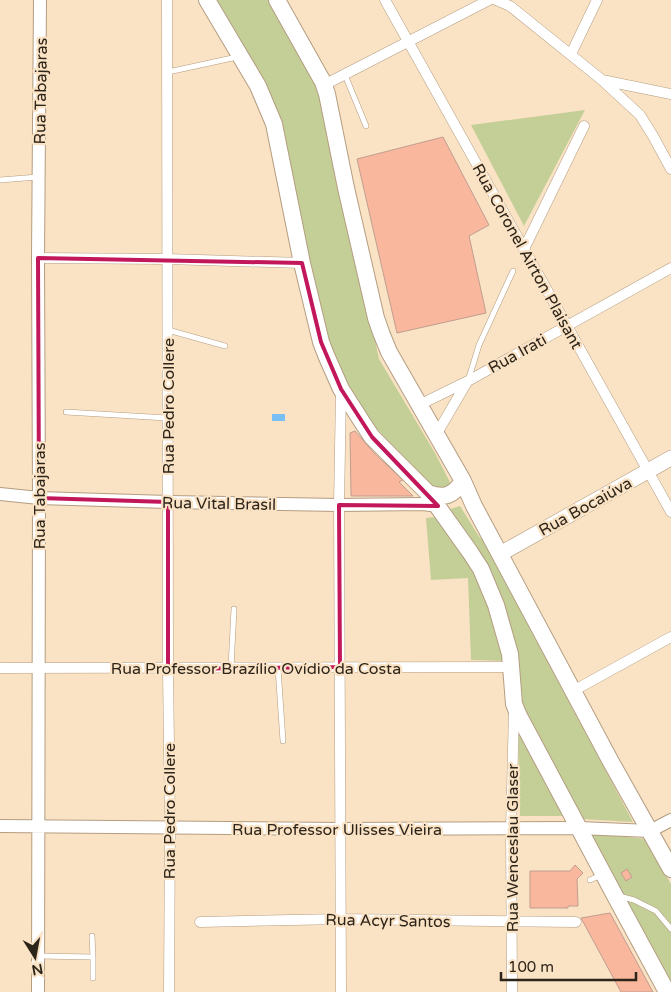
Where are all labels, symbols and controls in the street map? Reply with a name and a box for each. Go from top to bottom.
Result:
street label: Rua Tabajaras [30,37,52,145]
street label: Rua Coronel Airton Plaisant [468,160,587,353]
street label: Rua Irati [485,330,550,378]
street label: Rua Pedro Collere [159,338,179,474]
street label: Rua Tabajaras [30,443,50,549]
street label: Rua Bocaiúva [535,473,636,541]
street label: Rua Vital Brasil [162,493,276,515]
street label: Rua Professor Brazílio Ovídio da Costa [111,659,401,679]
street label: Rua Pedro Collere [160,743,180,879]
street label: Rua Wenceslau Glaser [503,763,523,932]
street label: Rua Professor Ulisses Vieira [232,820,442,840]
street label: Rua Acyr Santos [325,910,451,932]
north arrow [10,932,60,982]
scale bar [501,950,636,982]
text: 100 m [508,958,554,976]
text: N [30,960,45,979]

